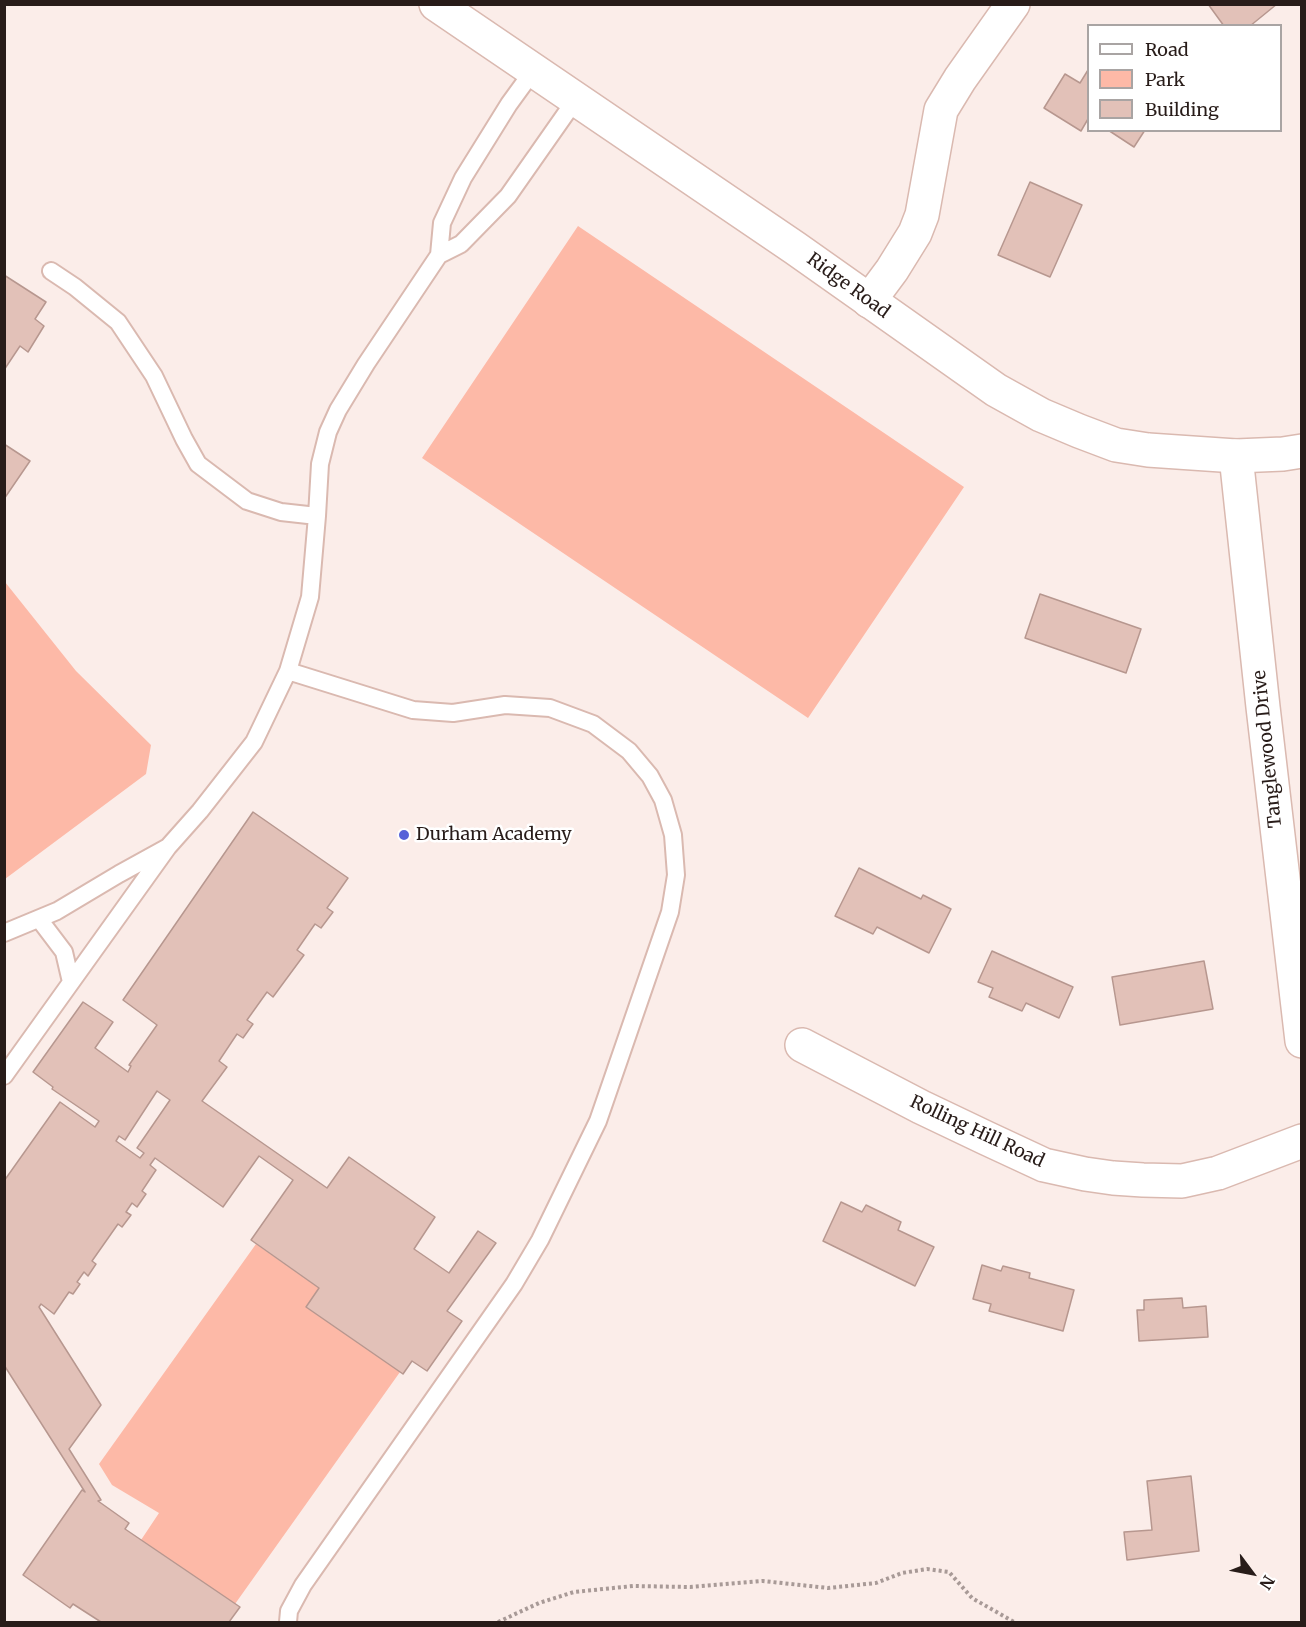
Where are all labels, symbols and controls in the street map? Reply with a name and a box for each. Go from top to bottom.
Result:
legend [1087,24,1282,132]
text: Road [1145,38,1189,61]
text: Park [1145,68,1185,91]
text: Building [1145,98,1219,121]
street label: Ridge Road [802,249,894,323]
street label: Tanglewood Drive [1249,669,1287,829]
place label: Durham Academy [416,824,572,846]
marker: Durham Academy [397,828,411,842]
street label: Rolling Hill Road [906,1091,1048,1173]
north arrow [1222,1543,1282,1603]
text: N [1255,1572,1279,1593]

